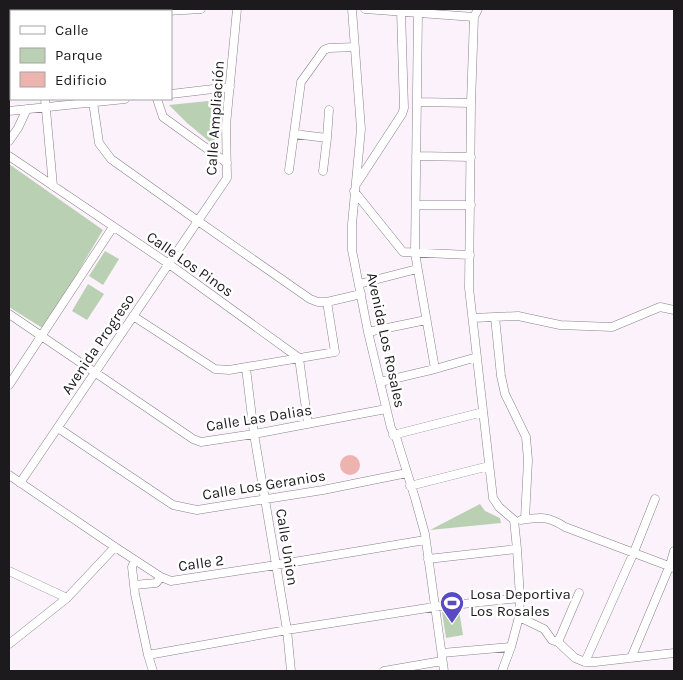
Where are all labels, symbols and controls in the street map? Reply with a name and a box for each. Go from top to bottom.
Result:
legend [10,10,172,100]
text: Calle [55,21,89,39]
text: Parque [55,46,103,64]
street label: Calle Ampliación [202,60,228,176]
text: Edificio [55,71,107,89]
street label: Calle Los Pinos [143,227,237,301]
street label: Avenida Los Rosales [363,271,409,409]
street label: Avenida Progreso [58,290,138,398]
street label: Calle Las Dalias [205,401,313,435]
street label: Calle Los Geranios [201,466,327,504]
street label: Calle Union [272,507,302,587]
street label: Calle 2 [177,551,225,575]
place label: Losa Deportiva Los Rosales [470,585,571,620]
sports icon: Losa Deportiva Los Rosales [439,590,465,624]

